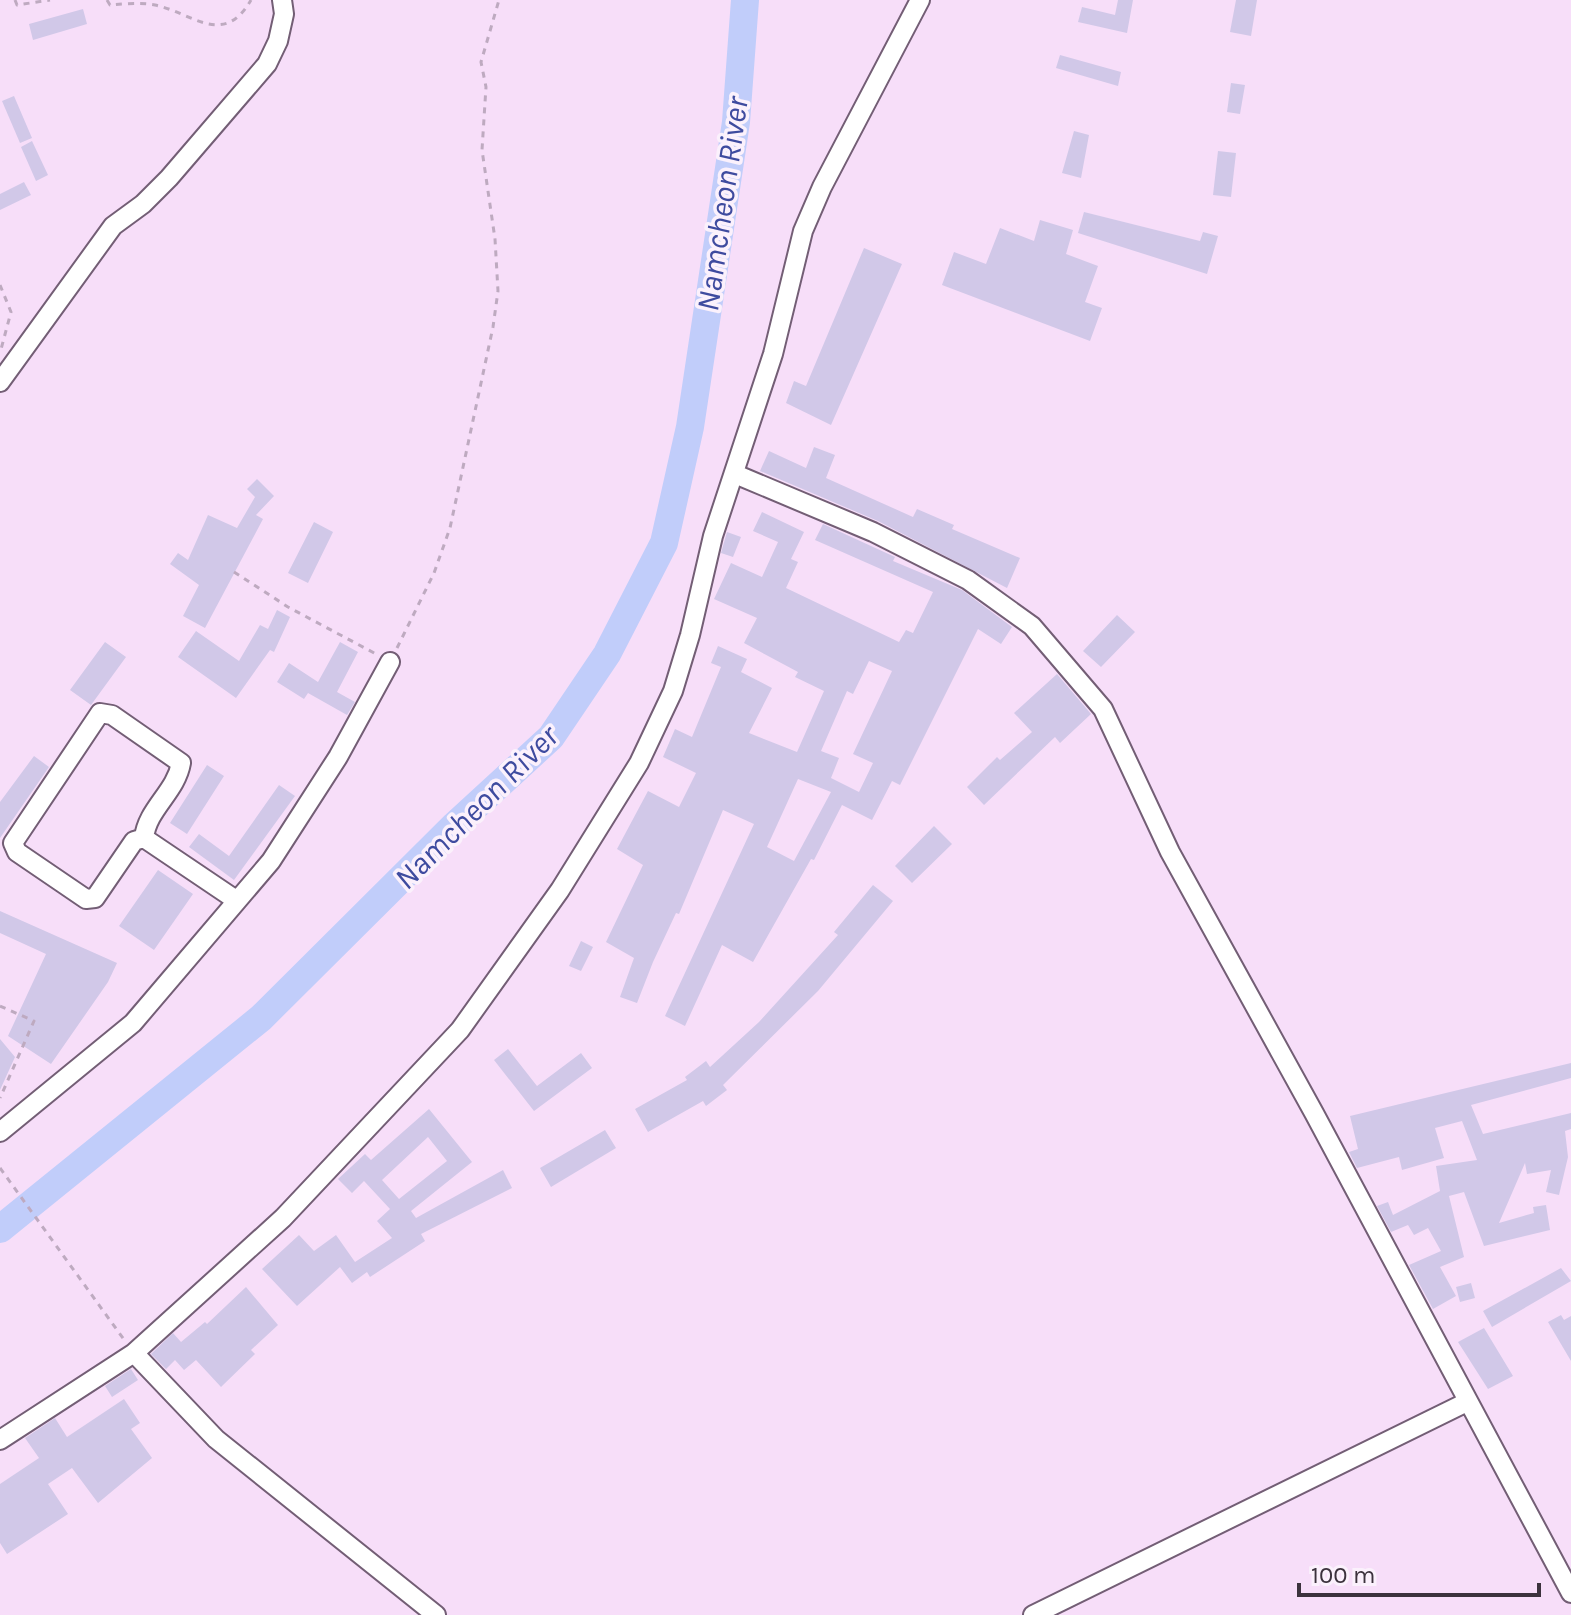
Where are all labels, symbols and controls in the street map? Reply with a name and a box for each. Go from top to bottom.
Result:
water label: Namcheon River [689,93,756,314]
water label: Namcheon River [387,717,567,897]
scale bar [1299,1547,1539,1597]
text: 100 m [1311,1561,1376,1589]

